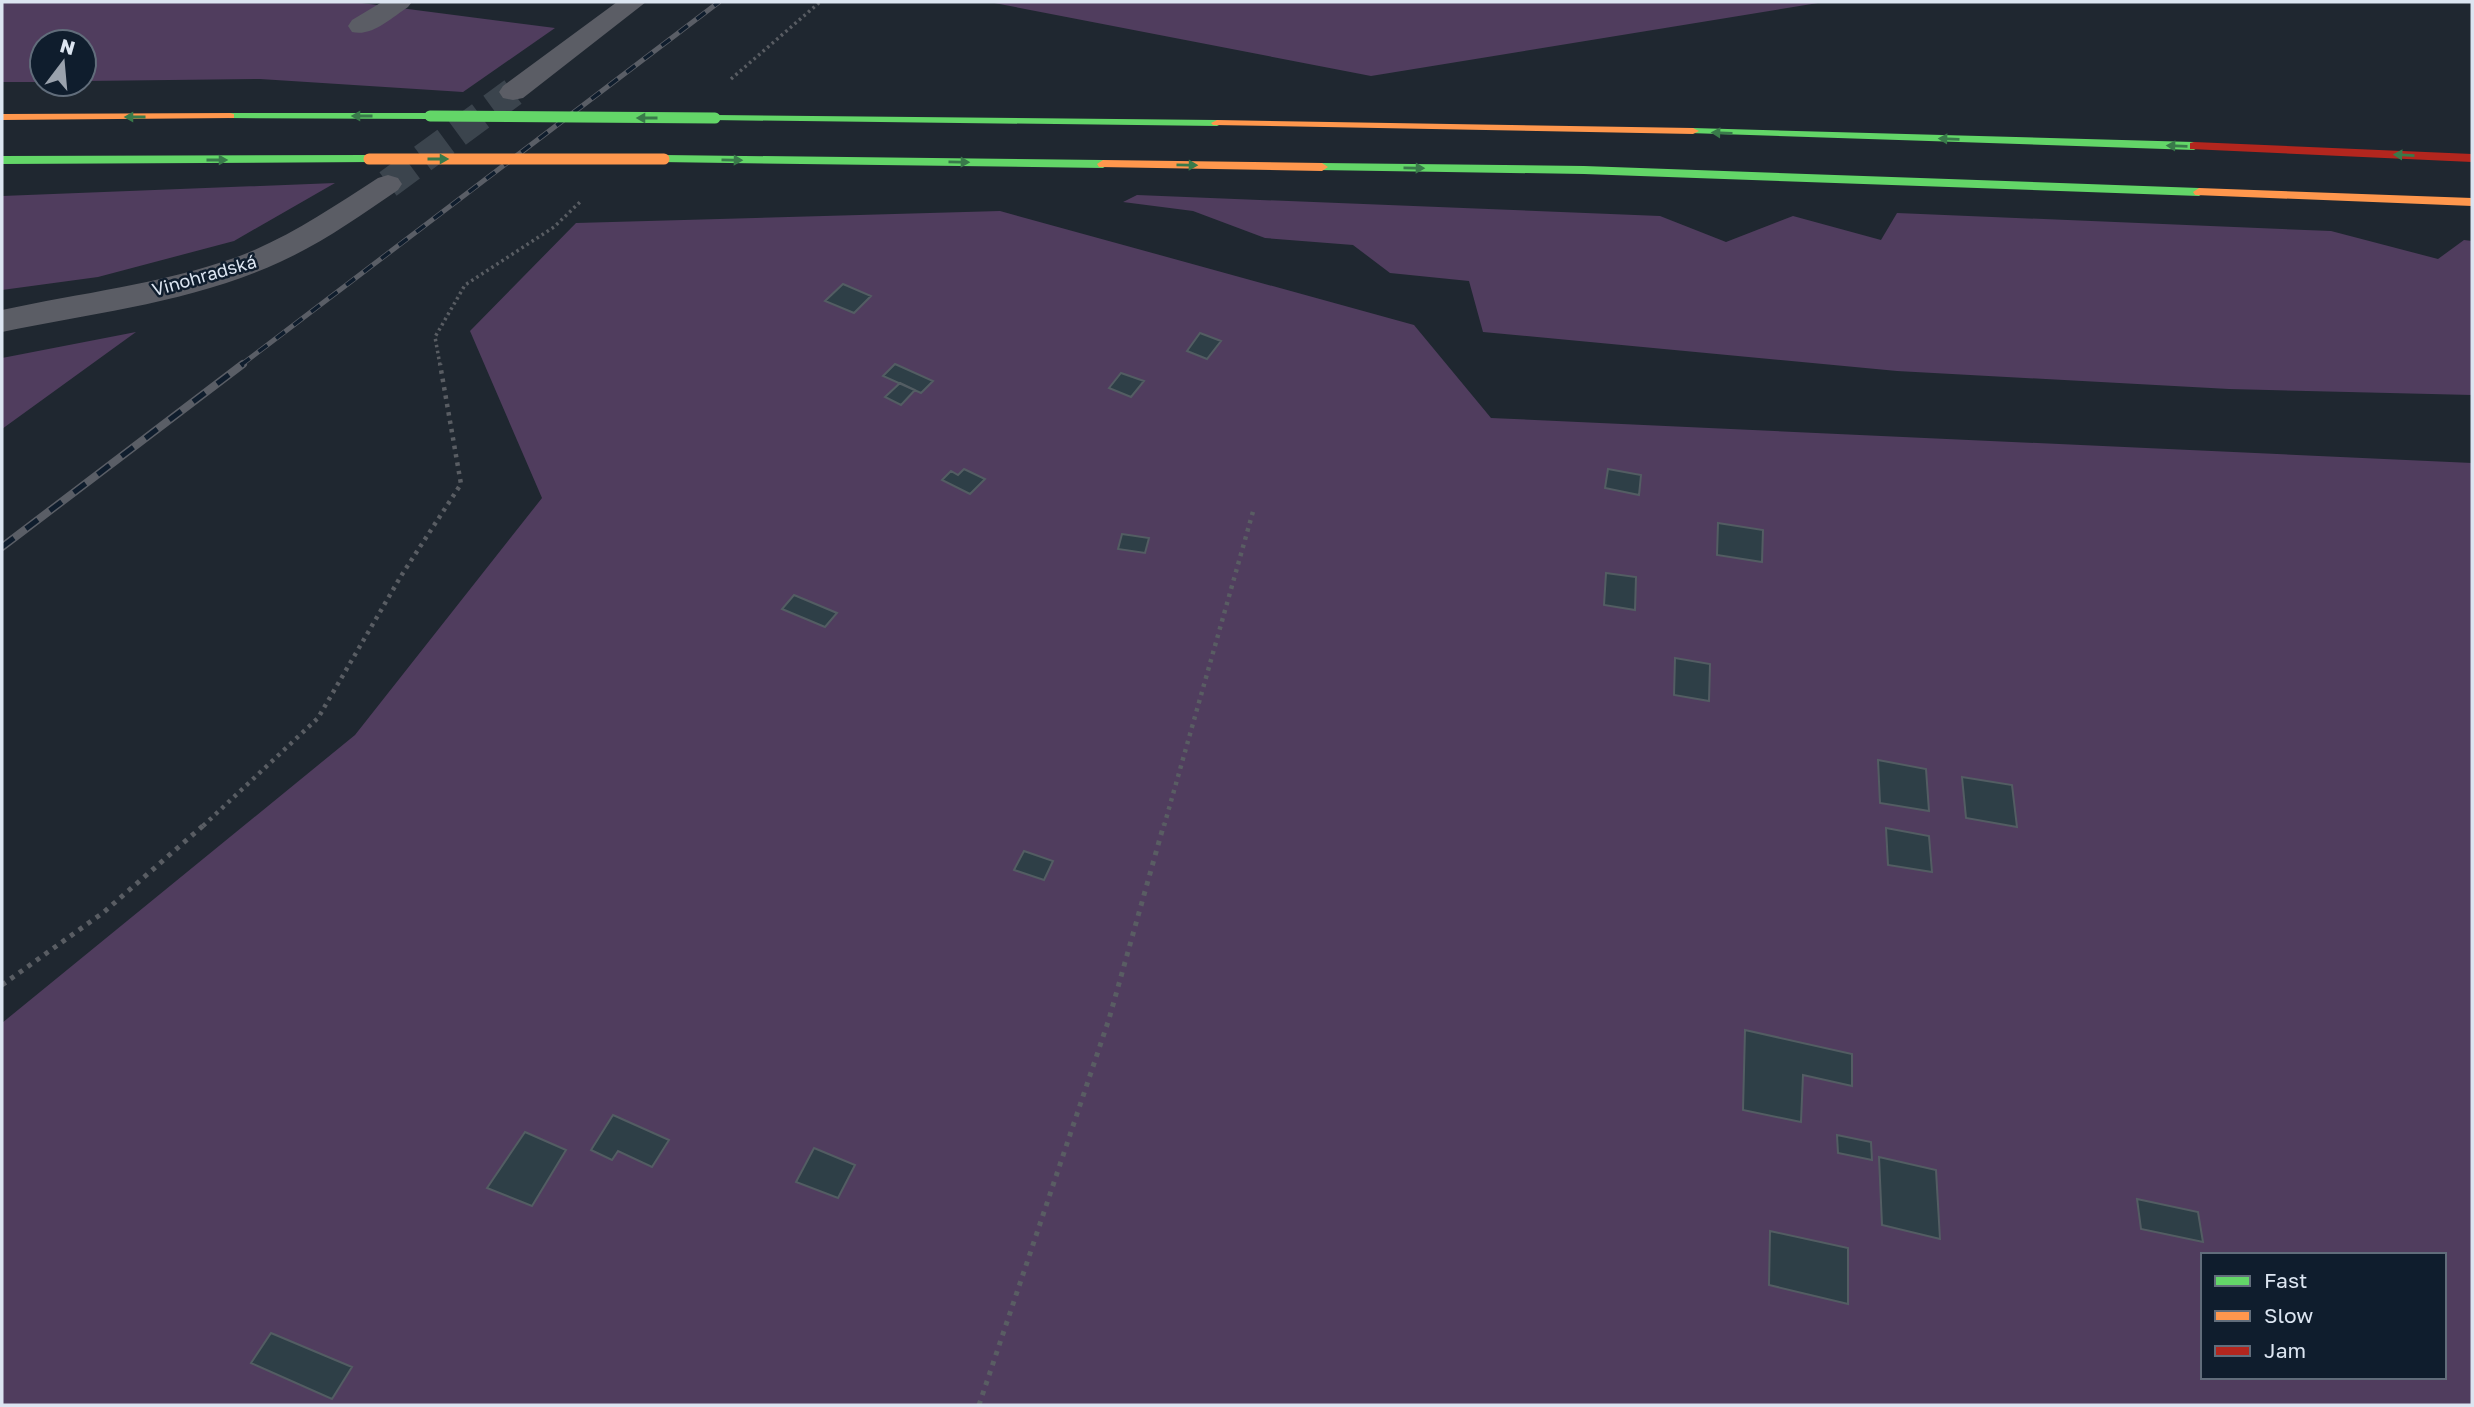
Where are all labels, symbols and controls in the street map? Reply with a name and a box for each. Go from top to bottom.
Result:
north arrow [28,28,98,98]
text: N [58,33,78,59]
one-way arrow [351,110,373,122]
one-way arrow [123,111,145,123]
one-way arrow [636,112,658,124]
one-way arrow [1711,127,1733,138]
one-way arrow [1938,133,1960,144]
one-way arrow [2166,140,2188,151]
one-way arrow [2393,149,2415,160]
one-way arrow [427,153,449,165]
one-way arrow [206,154,228,165]
one-way arrow [721,154,743,166]
one-way arrow [949,157,971,168]
one-way arrow [1176,159,1198,171]
one-way arrow [1404,162,1426,174]
street label: Vinohradská [149,250,259,300]
legend [2201,1253,2446,1379]
text: Fast [2264,1267,2307,1293]
text: Slow [2264,1302,2313,1328]
text: Jam [2264,1337,2306,1363]

